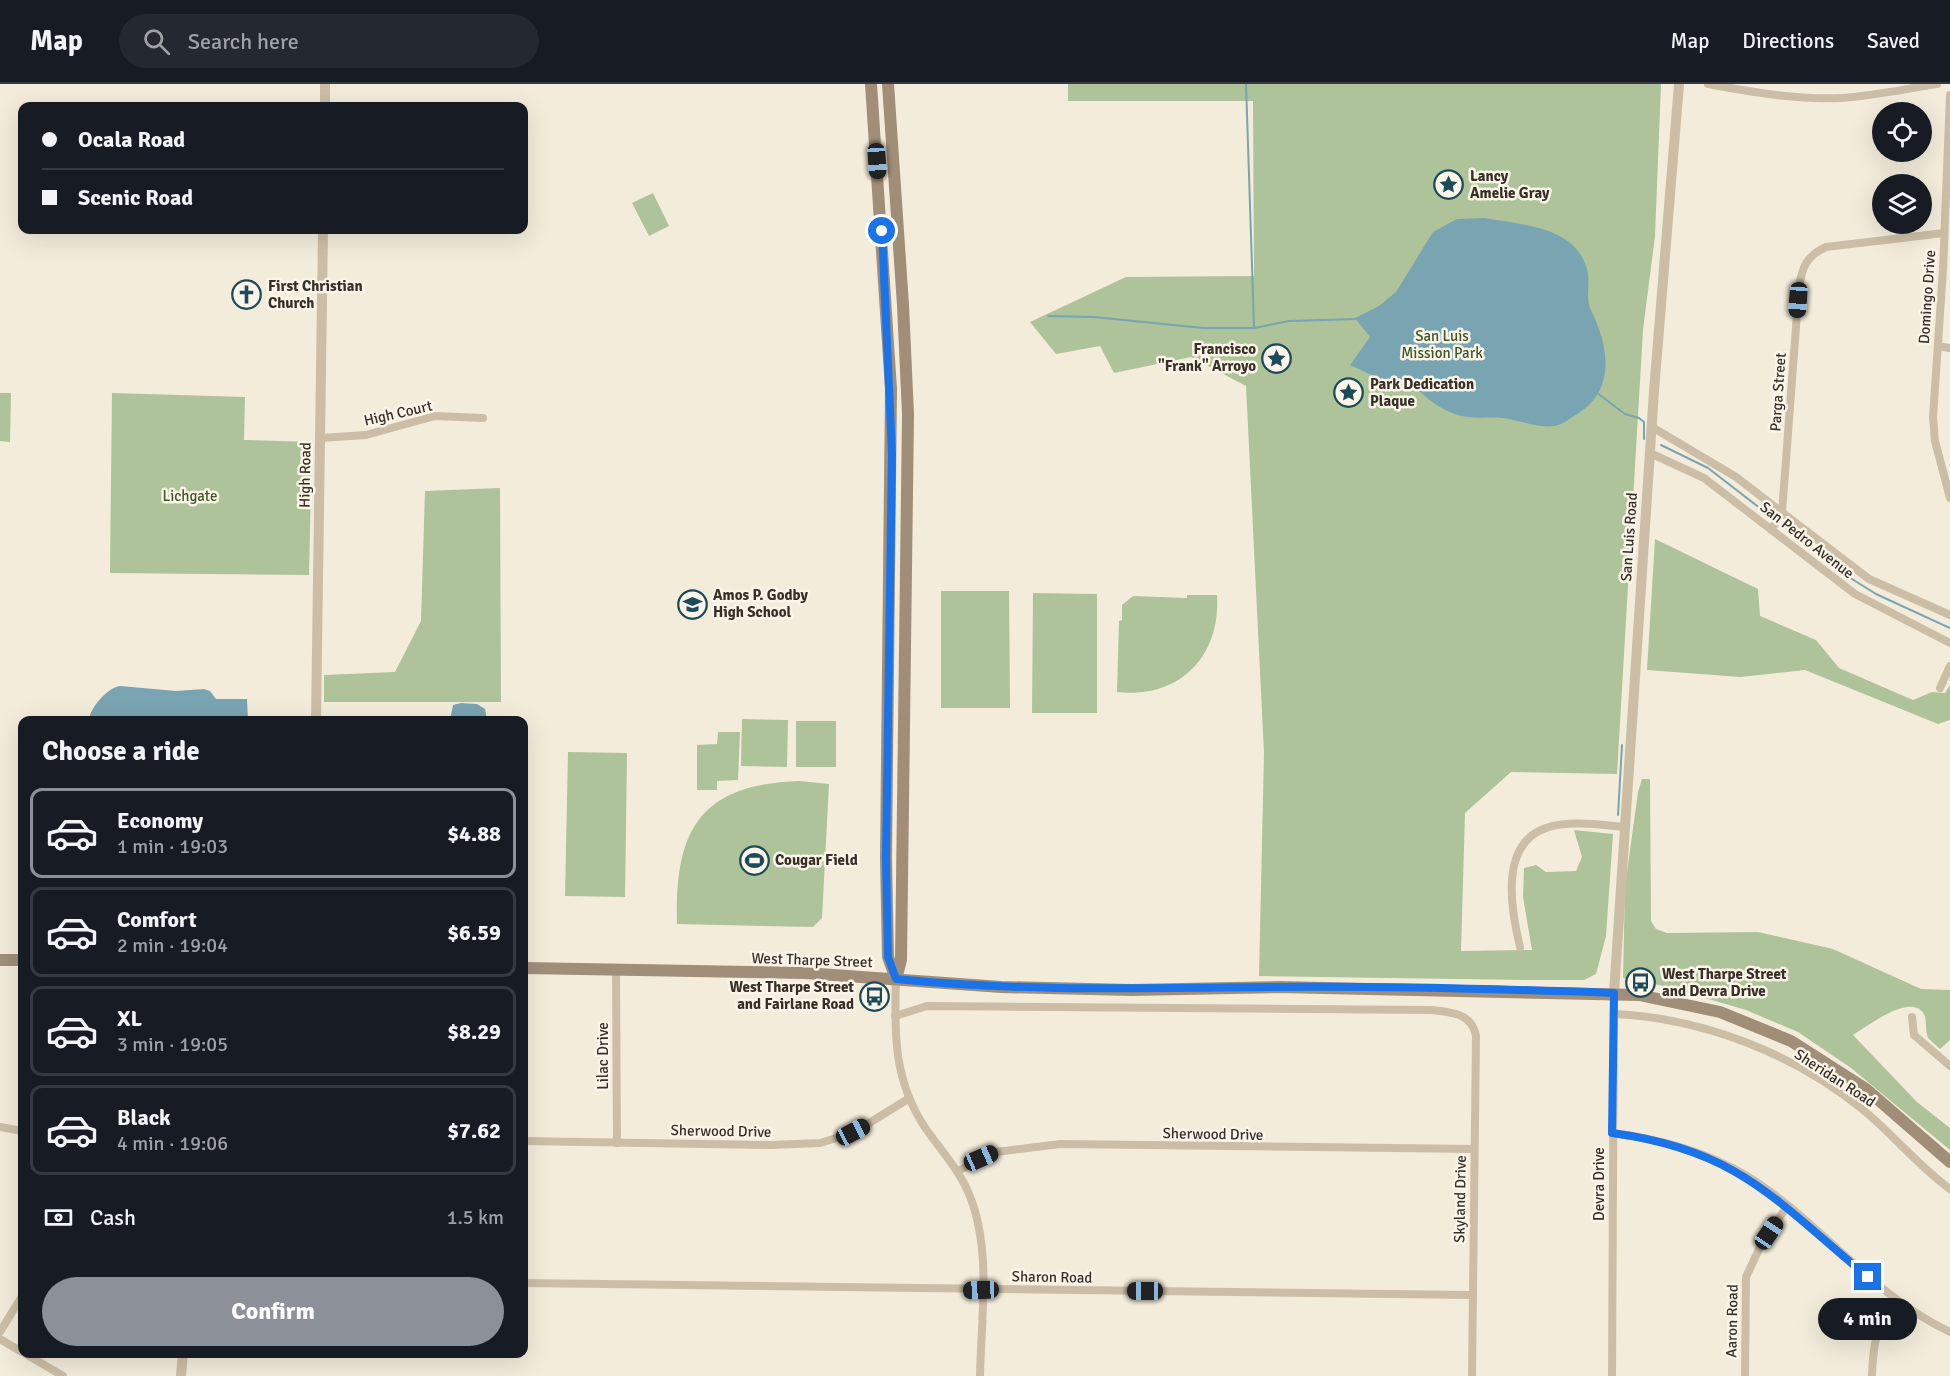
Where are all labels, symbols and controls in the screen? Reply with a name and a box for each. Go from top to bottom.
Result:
search box [119,14,539,68]
text: Map [30,24,83,58]
icon: search [140,25,173,58]
text: Search here [188,28,299,55]
text: Map [1671,28,1709,54]
text: Directions [1742,28,1834,54]
text: Saved [1867,28,1920,54]
map controls [1872,102,1932,234]
button: locate [1872,102,1932,162]
text: Ocala Road [78,126,185,153]
car [867,142,887,180]
place label: Lancy Amelie Gray [1470,167,1550,202]
place icon: Lancy Amelie Gray [1433,169,1465,201]
button: layers [1872,174,1932,234]
text: Scenic Road [78,184,193,211]
route start [868,217,895,244]
street label: Domingo Drive [1915,249,1939,345]
place label: First Christian Church [268,277,363,312]
church icon: First Christian Church [231,279,263,311]
car [1788,281,1808,319]
park label: San Luis Mission Park [1401,327,1483,362]
place label: Francisco "Frank" Arroyo [1158,340,1256,375]
place icon: Francisco "Frank" Arroyo [1261,342,1293,374]
street label: Parga Street [1766,352,1790,432]
place label: Park Dedication Plaque [1370,375,1474,410]
place icon: Park Dedication Plaque [1333,377,1365,409]
street label: High Court [362,396,434,430]
street label: High Road [295,442,315,508]
park label: Lichgate [163,487,217,505]
street label: San Luis Road [1617,492,1641,582]
street label: San Pedro Avenue [1756,498,1858,582]
place label: Amos P. Godby High School [713,586,809,621]
school or university icon: Amos P. Godby High School [676,588,708,620]
text: Choose a ride [42,735,200,768]
icon: car [45,806,99,860]
text: Economy [117,807,203,834]
text: $4.88 [447,820,501,847]
text: 1 min · 19:03 [117,834,228,859]
sports icon: Cougar Field [738,844,770,876]
place label: Cougar Field [775,851,858,869]
icon: car [45,905,99,959]
text: Comfort [117,906,197,933]
text: $6.59 [447,919,501,946]
text: 2 min · 19:04 [117,933,228,958]
street label: West Tharpe Street [751,949,873,971]
place label: West Tharpe Street and Devra Drive [1662,965,1787,1000]
bus stop icon: West Tharpe Street and Devra Drive [1625,967,1657,999]
place label: West Tharpe Street and Fairlane Road [730,978,854,1013]
bus stop icon: West Tharpe Street and Fairlane Road [859,980,891,1012]
icon: car [45,1004,99,1058]
text: XL [117,1005,142,1032]
text: $8.29 [447,1018,501,1045]
street label: Lilac Drive [594,1022,612,1090]
text: 3 min · 19:05 [117,1032,228,1057]
street label: Sheridan Road [1791,1045,1879,1111]
icon: car [45,1103,99,1157]
text: Black [117,1104,171,1131]
car [833,1116,873,1148]
text: $7.62 [447,1117,501,1144]
street label: Sherwood Drive [670,1121,772,1141]
street label: Sherwood Drive [1162,1124,1264,1144]
text: 4 min · 19:06 [117,1131,228,1156]
car [961,1142,1001,1174]
street label: Devra Drive [1590,1147,1608,1221]
street label: Skyland Drive [1450,1155,1470,1243]
icon: cash [42,1201,75,1234]
text: Cash [90,1204,136,1231]
text: 1.5 km [447,1205,504,1230]
car [1751,1213,1787,1253]
route end [1854,1263,1881,1290]
street label: Sharon Road [1011,1267,1093,1287]
button: Confirm [42,1277,504,1346]
car [963,1280,999,1300]
car [1127,1282,1163,1300]
street label: Aaron Road [1722,1284,1742,1358]
callout: 4 min [1818,1298,1918,1340]
text: 4 min [1843,1306,1892,1331]

